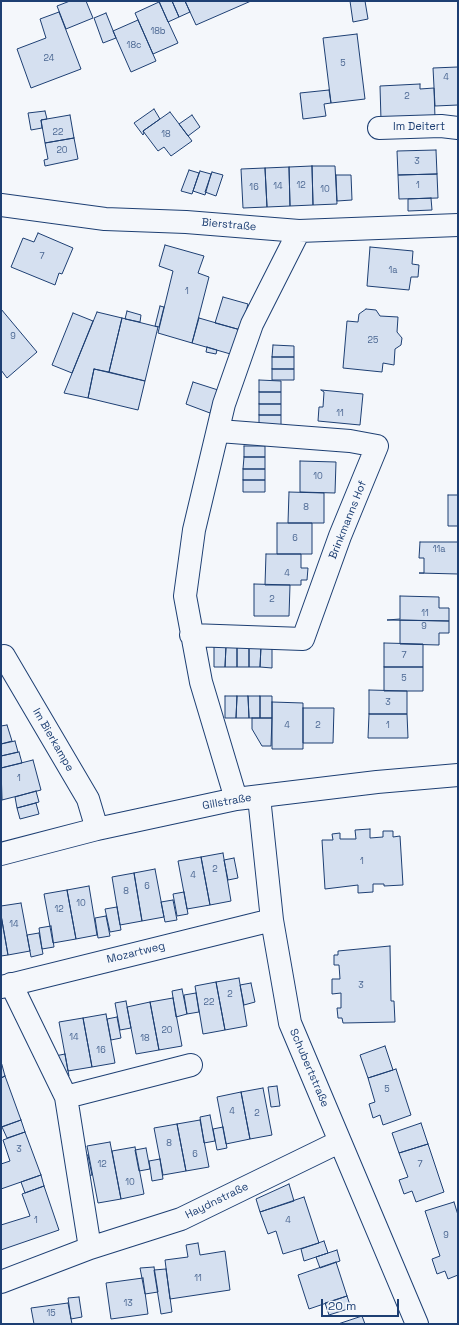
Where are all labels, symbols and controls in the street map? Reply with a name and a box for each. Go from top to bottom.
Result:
house number: 18b [150,27,166,37]
house number: 18c [127,41,141,51]
house number: 24 [44,54,54,64]
house number: 5 [340,59,346,69]
house number: 4 [443,73,449,83]
house number: 2 [404,92,410,102]
street label: Im Deitert [393,120,445,134]
house number: 22 [53,128,63,138]
house number: 18 [161,130,171,140]
house number: 20 [56,146,68,156]
house number: 3 [414,157,420,167]
house number: 12 [296,181,306,191]
house number: 1 [416,181,420,191]
house number: 14 [273,182,283,192]
house number: 16 [249,183,259,193]
house number: 10 [320,185,330,195]
street label: Bierstraße [201,216,257,234]
house number: 7 [39,252,45,262]
house number: 1a [389,266,397,276]
house number: 1 [185,287,189,297]
house number: 9 [10,332,16,342]
house number: 25 [368,336,378,346]
house number: 11 [336,409,344,419]
house number: 10 [313,472,323,482]
street label: Brinkmanns Hof [326,479,370,561]
house number: 8 [303,503,309,513]
house number: 6 [292,534,298,544]
house number: 11a [433,545,445,555]
house number: 4 [284,569,290,579]
house number: 2 [269,595,275,605]
house number: 11 [421,609,429,619]
house number: 9 [421,622,427,632]
house number: 7 [401,651,407,661]
house number: 5 [401,674,407,684]
house number: 3 [385,698,391,708]
street label: Im Bierkampe [30,706,76,774]
house number: 4 [284,721,290,731]
house number: 2 [315,721,321,731]
house number: 1 [386,721,390,731]
house number: 1 [17,774,21,784]
street label: Gillstraße [201,791,253,813]
house number: 1 [360,857,364,867]
house number: 2 [212,865,218,875]
house number: 4 [190,871,196,881]
house number: 6 [144,882,150,892]
house number: 8 [123,887,129,897]
house number: 10 [76,899,86,909]
house number: 12 [54,905,64,915]
house number: 14 [9,920,19,930]
street label: Mozartweg [105,939,167,967]
house number: 3 [358,981,364,991]
house number: 2 [227,990,233,1000]
house number: 22 [204,998,214,1008]
house number: 20 [161,1026,173,1036]
street label: Schubertstraße [287,1027,331,1109]
house number: 14 [69,1033,79,1043]
house number: 18 [140,1034,150,1044]
house number: 16 [96,1046,106,1056]
house number: 5 [384,1085,390,1095]
house number: 4 [229,1107,235,1117]
house number: 2 [254,1109,260,1119]
house number: 8 [166,1139,172,1149]
house number: 3 [16,1145,22,1155]
house number: 6 [192,1150,198,1160]
house number: 12 [97,1160,107,1170]
house number: 7 [417,1160,423,1170]
house number: 10 [125,1178,135,1188]
street label: Haydnstraße [183,1180,251,1222]
house number: 1 [34,1216,38,1226]
house number: 4 [285,1216,291,1226]
house number: 9 [443,1231,449,1241]
house number: 11 [194,1274,202,1284]
scale bar [323,1291,401,1317]
text: 20 m [328,1298,356,1314]
house number: 13 [123,1299,133,1309]
house number: 15 [46,1309,56,1319]

